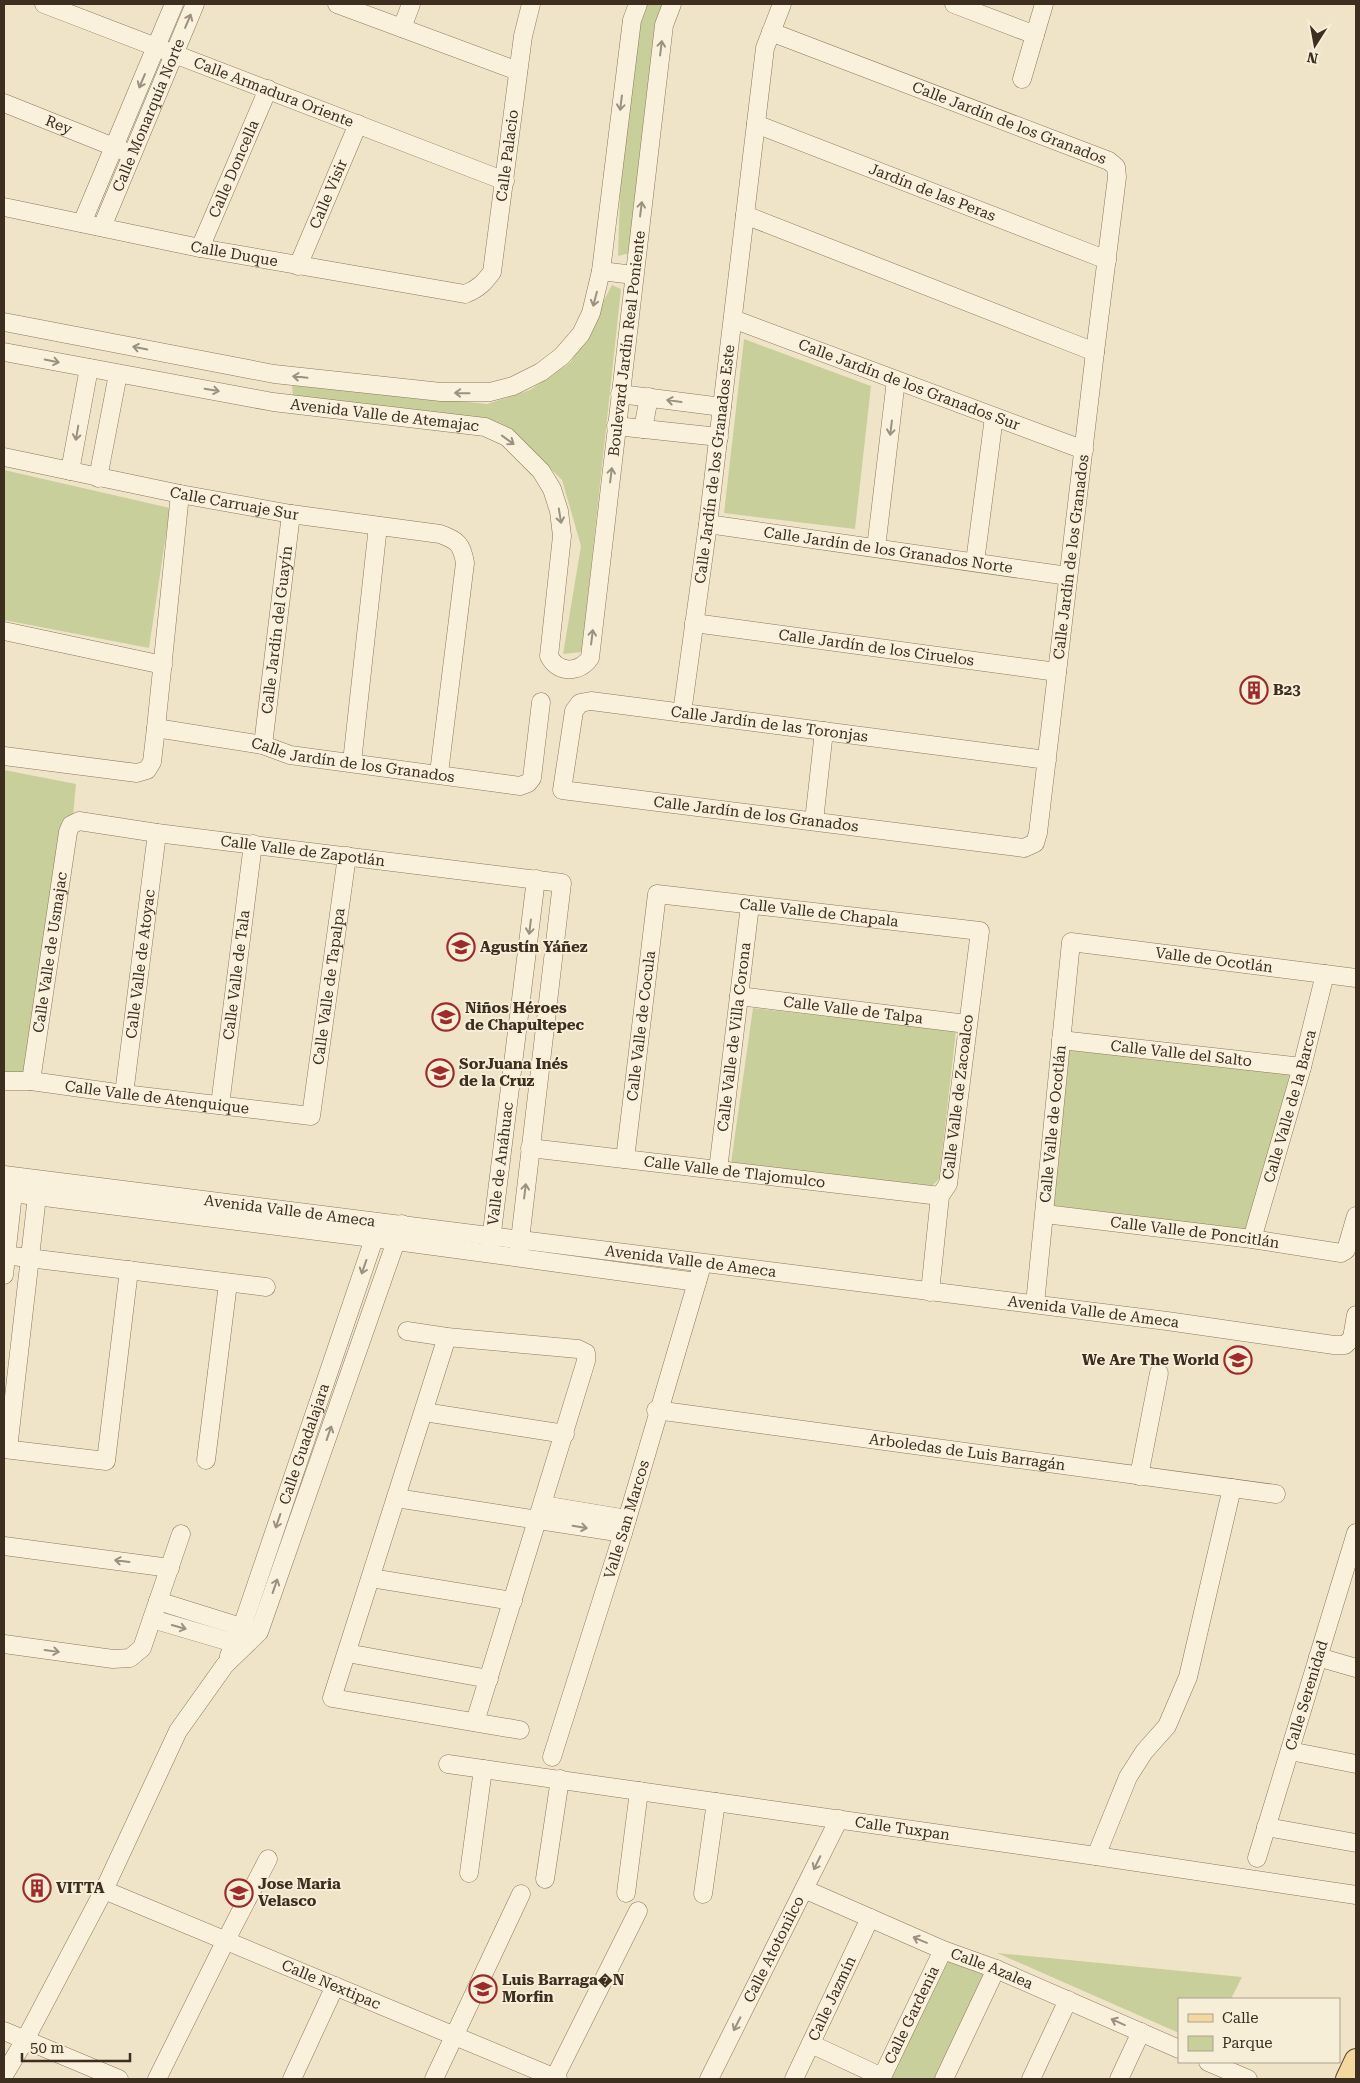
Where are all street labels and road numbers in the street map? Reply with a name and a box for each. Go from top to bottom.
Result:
street label: Calle Monarquía Norte [109,36,188,195]
street label: Calle Armadura Oriente [191,53,356,131]
street label: Calle Jardín de los Granados [910,78,1109,168]
street label: Calle Palacio [492,109,522,203]
street label: Rey [43,112,75,138]
street label: Calle Doncella [205,117,263,221]
street label: Calle Visir [306,157,351,232]
street label: Jardín de las Peras [866,160,998,225]
street label: Boulevard Jardín Real Poniente [605,230,649,457]
street label: Calle Duque [189,237,279,270]
street label: Calle Jardín de los Granados Sur [796,335,1022,434]
street label: Calle Jardín de los Granados Este [691,344,738,585]
street label: Avenida Valle de Atemajac [289,395,480,435]
street label: Calle Jardín de los Granados [1050,454,1092,660]
street label: Calle Carruaje Sur [168,483,300,524]
street label: Calle Jardín de los Granados Norte [762,523,1014,577]
street label: Calle Jardín del Guayín [258,545,296,715]
street label: Calle Jardín de los Ciruelos [777,626,975,670]
street label: Calle Jardín de las Toronjas [670,702,869,746]
street label: Calle Jardín de los Granados [250,734,456,786]
street label: Calle Jardín de los Granados [653,793,859,835]
street label: Calle Valle de Zapotlán [219,832,386,870]
street label: Calle Valle de Usmajac [29,871,71,1034]
street label: Calle Valle de Atoyac [122,888,159,1040]
street label: Calle Valle de Chapala [738,895,900,931]
street label: Calle Valle de Tapalpa [309,907,349,1066]
street label: Calle Valle de Tala [219,909,254,1041]
street label: Calle Valle de Villa Corona [714,941,754,1133]
street label: Valle de Ocotlán [1154,944,1274,976]
street label: Calle Valle de Cocula [623,950,659,1102]
street label: Calle Valle de Talpa [782,993,924,1028]
street label: Calle Valle de Zacoalco [939,1013,977,1181]
street label: Calle Valle de la Barca [1260,1028,1320,1185]
street label: Calle Valle del Salto [1110,1037,1253,1070]
street label: Calle Valle de Ocotlán [1036,1044,1070,1204]
street label: Calle Valle de Atenquique [64,1077,250,1118]
street label: Valle de Anáhuac [484,1101,517,1226]
street label: Calle Valle de Tlajomulco [643,1152,826,1192]
street label: Avenida Valle de Ameca [203,1191,376,1231]
street label: Calle Valle de Poncitlán [1109,1213,1281,1252]
street label: Avenida Valle de Ameca [604,1242,777,1281]
street label: Avenida Valle de Ameca [1007,1292,1180,1332]
street label: Calle Guadalajara [275,1381,333,1507]
street label: Arboledas de Luis Barragán [868,1430,1067,1474]
street label: Valle San Marcos [600,1458,653,1581]
street label: Calle Serenidad [1281,1638,1332,1753]
street label: Calle Tuxpan [854,1813,951,1844]
street label: Calle Atotonilco [740,1893,808,2006]
street label: Calle Azalea [948,1944,1036,1993]
street label: Calle Jazmín [804,1953,860,2044]
street label: Calle Nextipac [279,1956,383,2013]
street label: Calle Gardenia [881,1963,943,2067]

